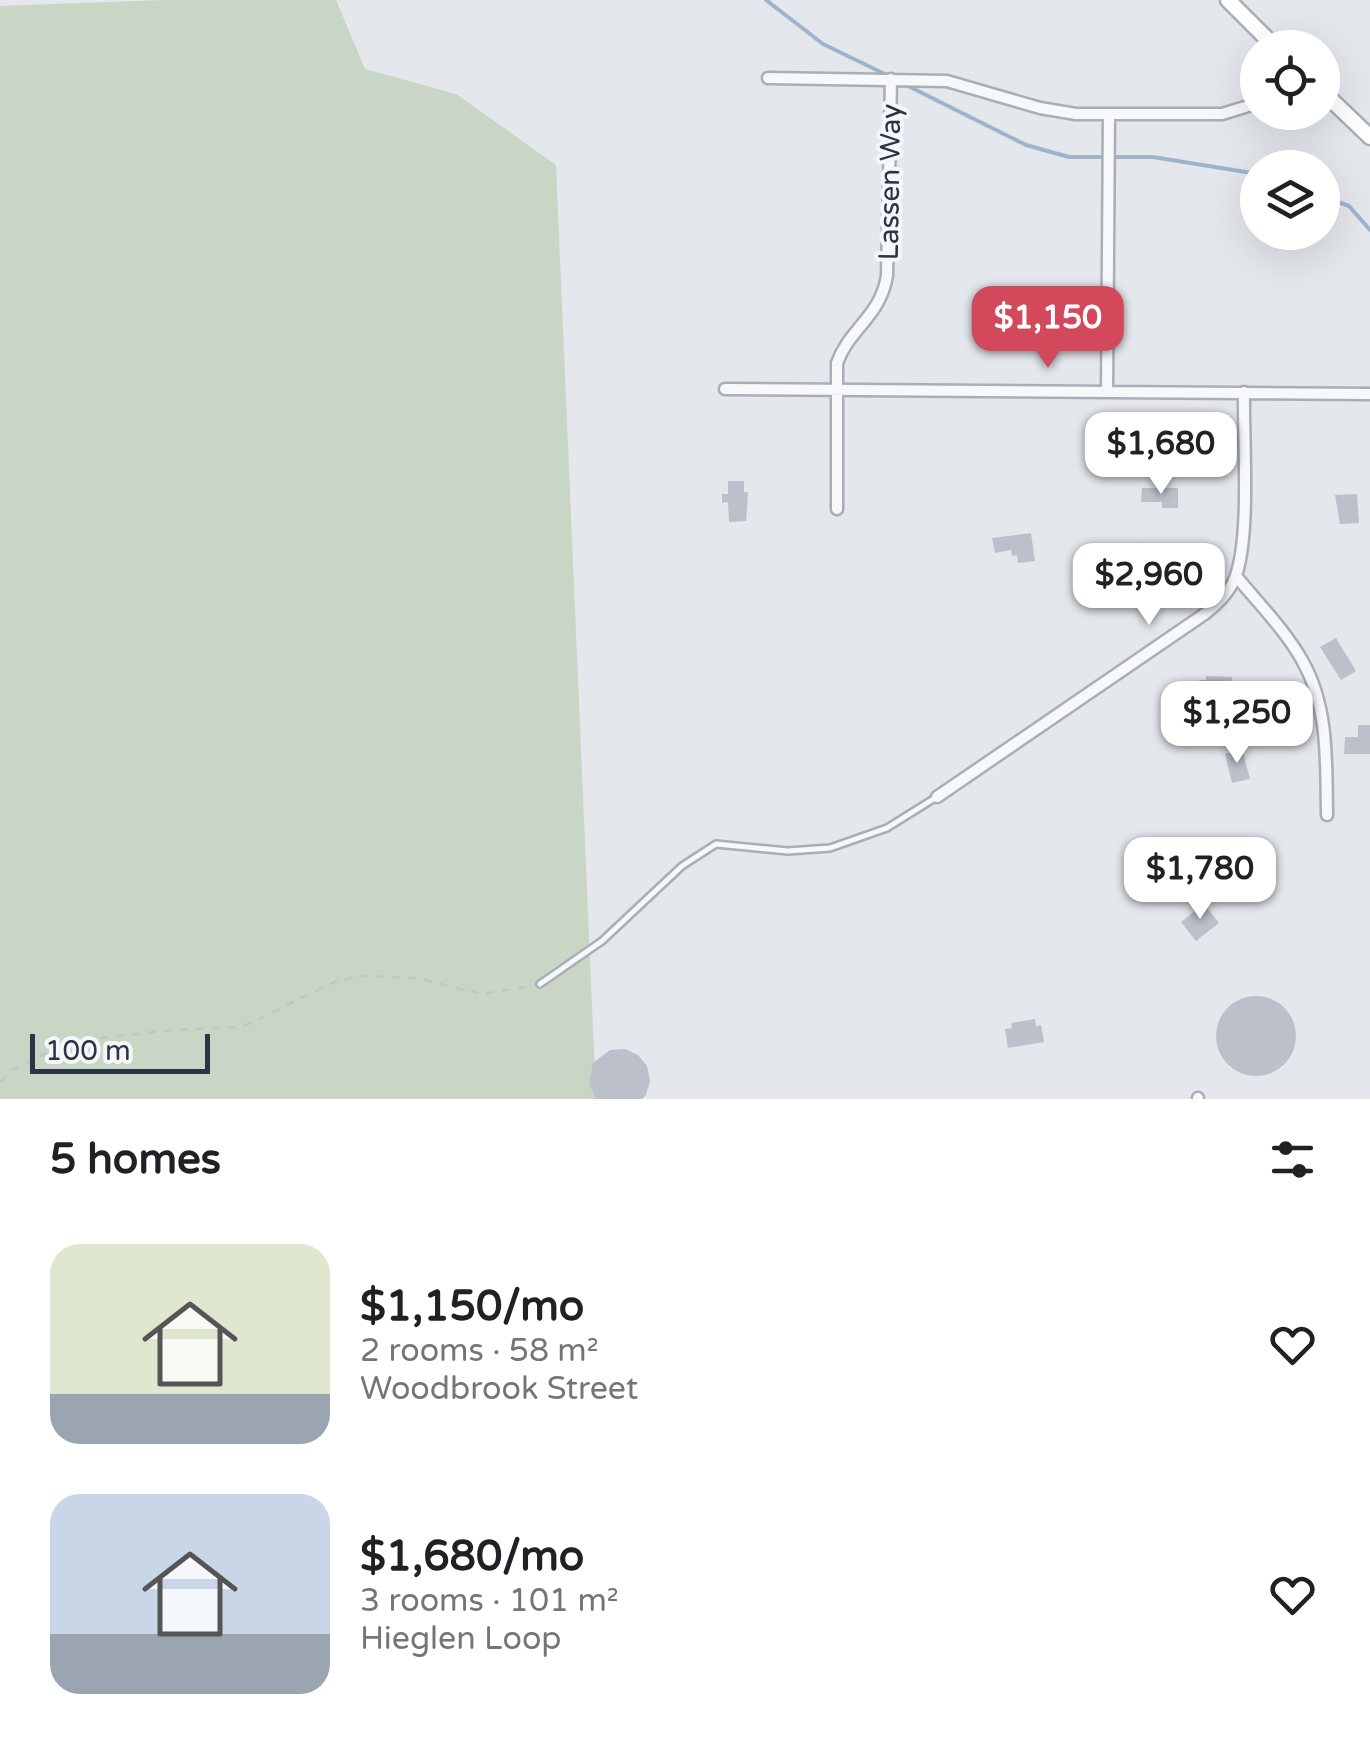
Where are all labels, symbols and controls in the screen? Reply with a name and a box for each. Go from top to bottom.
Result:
map controls [1240,30,1340,250]
button: locate [1240,30,1340,130]
street label: Lassen Way [872,103,908,261]
button: layers [1240,150,1340,250]
pin: $1,150 [967,286,1129,371]
text: $1,150 [994,299,1102,337]
pin: $1,680 [1080,412,1242,497]
text: $1,680 [1107,425,1215,463]
pin: $2,960 [1068,543,1230,628]
text: $2,960 [1095,556,1203,594]
pin: $1,250 [1156,681,1318,766]
text: $1,250 [1183,694,1291,732]
pin: $1,780 [1119,837,1281,922]
text: $1,780 [1146,850,1254,888]
scale bar [30,1029,210,1074]
text: 100 m [45,1034,131,1068]
icon: filters [1265,1132,1320,1187]
text: 5 homes [50,1134,221,1185]
text: $1,150/mo [360,1281,584,1332]
icon: home [130,1284,250,1404]
icon: heart [1265,1317,1320,1372]
text: 2 rooms · 58 m² [360,1332,599,1370]
text: Woodbrook Street [360,1370,638,1408]
text: $1,680/mo [360,1531,584,1582]
icon: home [130,1534,250,1654]
icon: heart [1265,1567,1320,1622]
text: 3 rooms · 101 m² [360,1582,619,1620]
text: Hieglen Loop [360,1620,562,1658]

